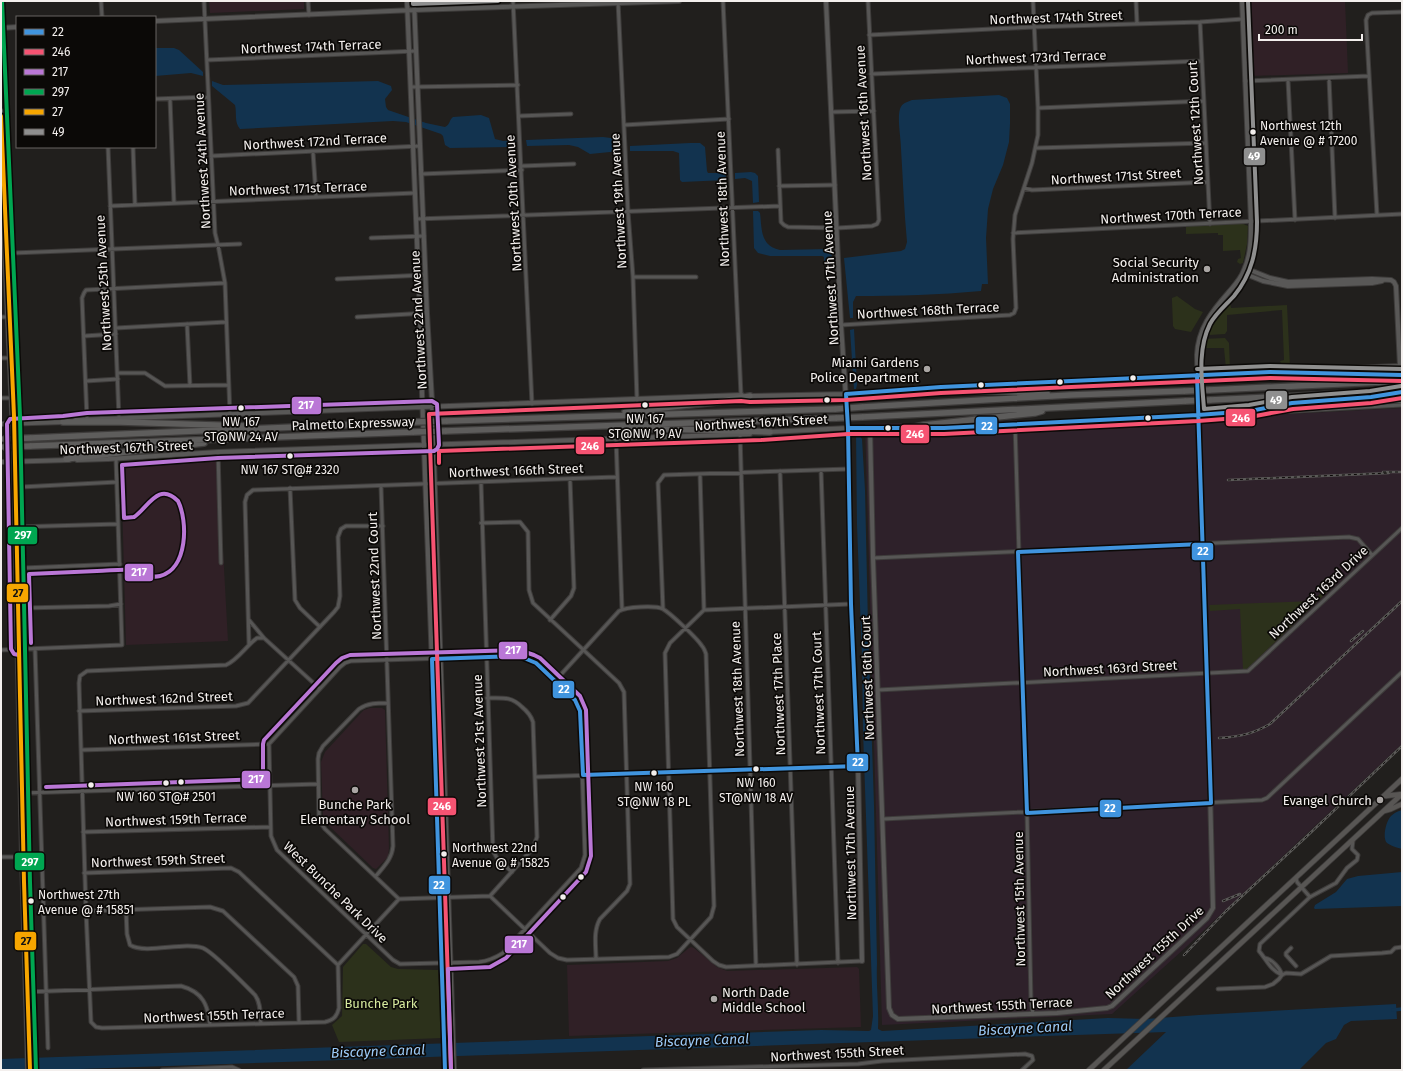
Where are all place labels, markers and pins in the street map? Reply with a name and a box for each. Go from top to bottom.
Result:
place label: Northwest 12th Avenue @ # 17200 [1260,119,1358,148]
marker: Northwest 12th Avenue @ # 17200 [1248,127,1258,137]
place label: Social Security Administration [1112,255,1200,285]
marker: Social Security Administration [1202,264,1212,274]
place label: Miami Gardens Police Department [810,355,919,385]
marker: Miami Gardens Police Department [922,364,932,374]
unlabelled marker [1128,373,1138,383]
unlabelled marker [1055,377,1065,387]
unlabelled marker [976,380,986,390]
unlabelled marker [822,395,832,405]
marker: NW 167 ST@NW 19 AV [640,400,650,410]
marker: NW 167 ST@NW 24 AV [236,403,246,413]
place label: NW 167 ST@NW 19 AV [608,412,682,441]
unlabelled marker [1143,413,1153,423]
place label: NW 167 ST@NW 24 AV [204,415,278,444]
unlabelled marker [883,423,893,433]
marker: NW 167 ST@# 2320 [285,451,295,461]
place label: NW 167 ST@# 2320 [241,463,340,477]
marker: NW 160 ST@NW 18 AV [751,764,761,774]
marker: NW 160 ST@NW 18 PL [649,768,659,778]
place label: NW 160 ST@NW 18 AV [719,776,793,805]
unlabelled marker [176,777,186,787]
marker: NW 160 ST@# 2501 [161,778,171,788]
unlabelled marker [86,780,96,790]
place label: NW 160 ST@NW 18 PL [617,780,691,809]
marker: Bunche Park Elementary School [350,785,360,795]
place label: NW 160 ST@# 2501 [116,790,216,804]
place label: Evangel Church [1283,793,1372,808]
marker: Evangel Church [1375,795,1385,805]
place label: Bunche Park Elementary School [300,797,410,827]
place label: Northwest 22nd Avenue @ # 15825 [452,841,549,870]
marker: Northwest 22nd Avenue @ # 15825 [439,849,449,859]
unlabelled marker [576,872,586,882]
place label: Northwest 27th Avenue @ # 15851 [38,888,134,917]
unlabelled marker [558,892,568,902]
marker: Northwest 27th Avenue @ # 15851 [26,896,36,906]
place label: North Dade Middle School [722,985,806,1015]
marker: North Dade Middle School [709,994,719,1004]

